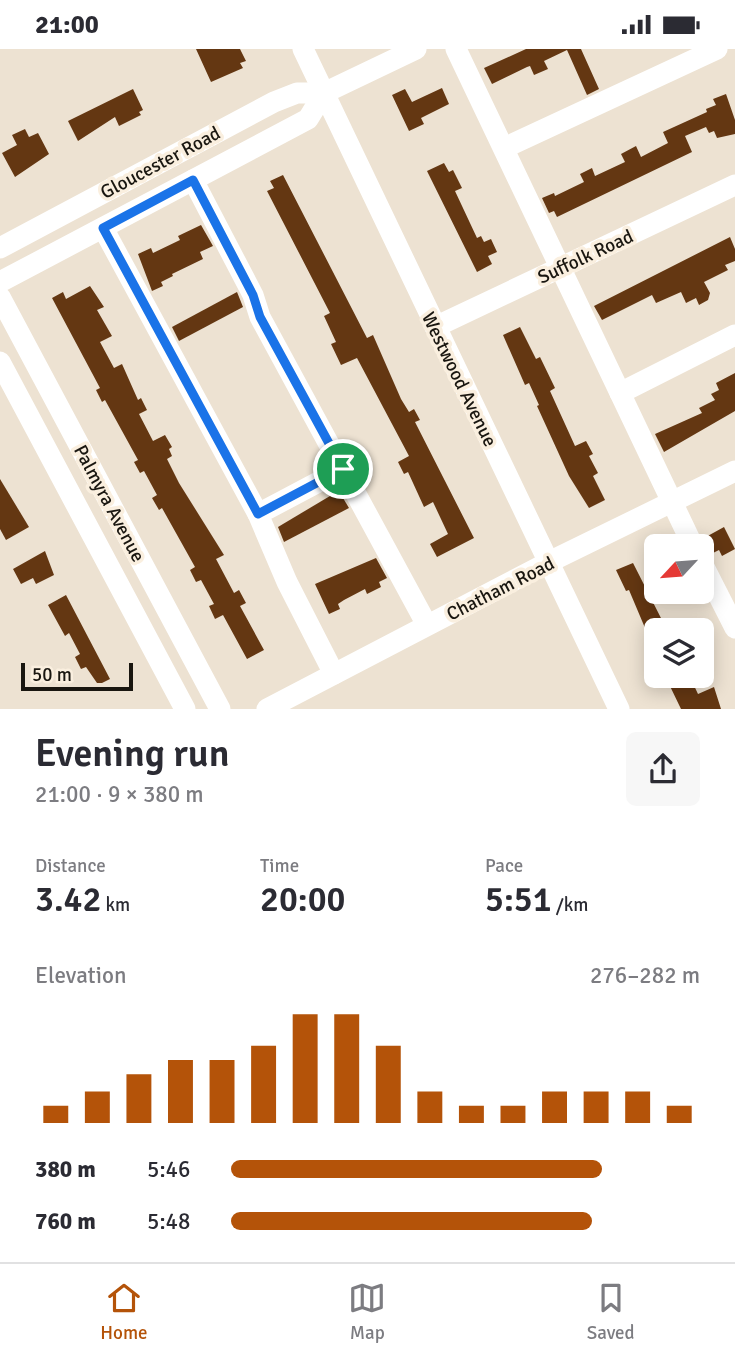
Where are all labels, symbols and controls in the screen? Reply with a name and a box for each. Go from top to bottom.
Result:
text: 21:00 [35,9,99,41]
street label: Gloucester Road [96,121,225,205]
street label: Suffolk Road [534,224,637,290]
street label: Westwood Avenue [416,308,502,451]
pin [313,439,373,499]
street label: Palmyra Avenue [68,441,150,566]
icon: arrive [324,450,362,488]
north arrow [644,534,714,604]
map controls [644,534,714,688]
street label: Chatham Road [442,551,558,626]
button: layers [644,618,714,688]
scale bar [21,660,133,692]
text: 50 m [32,663,72,687]
text: Evening run [35,730,229,777]
button: share [626,732,700,806]
text: 21:00 · 9 × 380 m [35,780,204,809]
text: Distance [35,854,106,878]
text: Time [260,854,299,878]
text: Pace [485,854,523,878]
text: 3.42 [35,878,101,921]
text: 20:00 [260,878,345,921]
text: 5:51 [485,878,552,921]
text: km [101,893,130,917]
text: /km [552,893,588,917]
text: Elevation [35,961,127,990]
text: 276–282 m [590,961,700,990]
text: 380 m [35,1155,96,1184]
text: 5:46 [147,1155,190,1184]
text: 760 m [35,1207,96,1236]
text: 5:48 [147,1207,190,1236]
tab: Home [100,1279,148,1345]
tab: Map [348,1279,386,1345]
tab: Saved [587,1279,635,1345]

